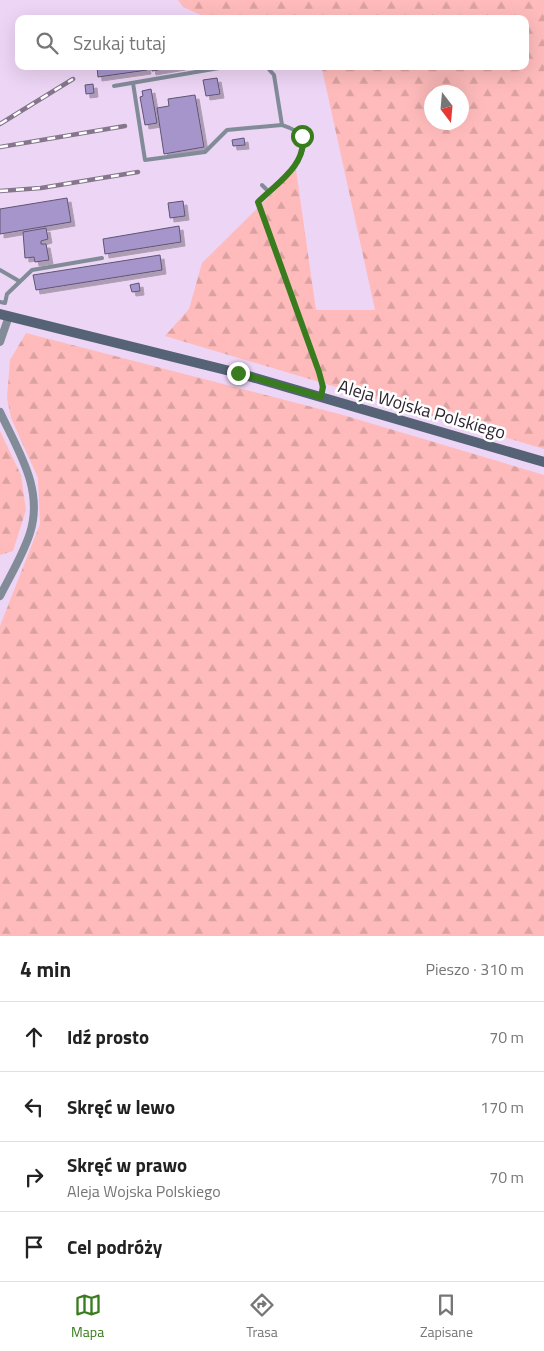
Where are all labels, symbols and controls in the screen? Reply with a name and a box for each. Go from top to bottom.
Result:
search box [15,15,529,70]
text: Szukaj tutaj [73,28,166,57]
icon: search [33,29,61,57]
north arrow [424,85,469,130]
route start [291,125,314,148]
route end [227,362,250,385]
street label: Aleja Wojska Polskiego [335,372,509,446]
text: 4 min [20,953,71,985]
text: Pieszo · 310 m [426,957,524,981]
text: Idź prosto [67,1022,149,1051]
icon: ahead [20,1023,48,1051]
text: 70 m [489,1025,524,1049]
text: Skręć w lewo [67,1092,175,1121]
icon: left [20,1093,48,1121]
text: 170 m [480,1095,524,1119]
text: Skręć w prawo [67,1150,187,1179]
icon: right [20,1163,48,1191]
text: 70 m [489,1165,524,1189]
text: Aleja Wojska Polskiego [67,1179,221,1203]
text: Cel podróży [67,1232,162,1261]
icon: arrive [20,1233,48,1261]
tab: Mapa [71,1291,104,1342]
tab: Trasa [246,1291,278,1342]
tab: Zapisane [420,1291,473,1342]

